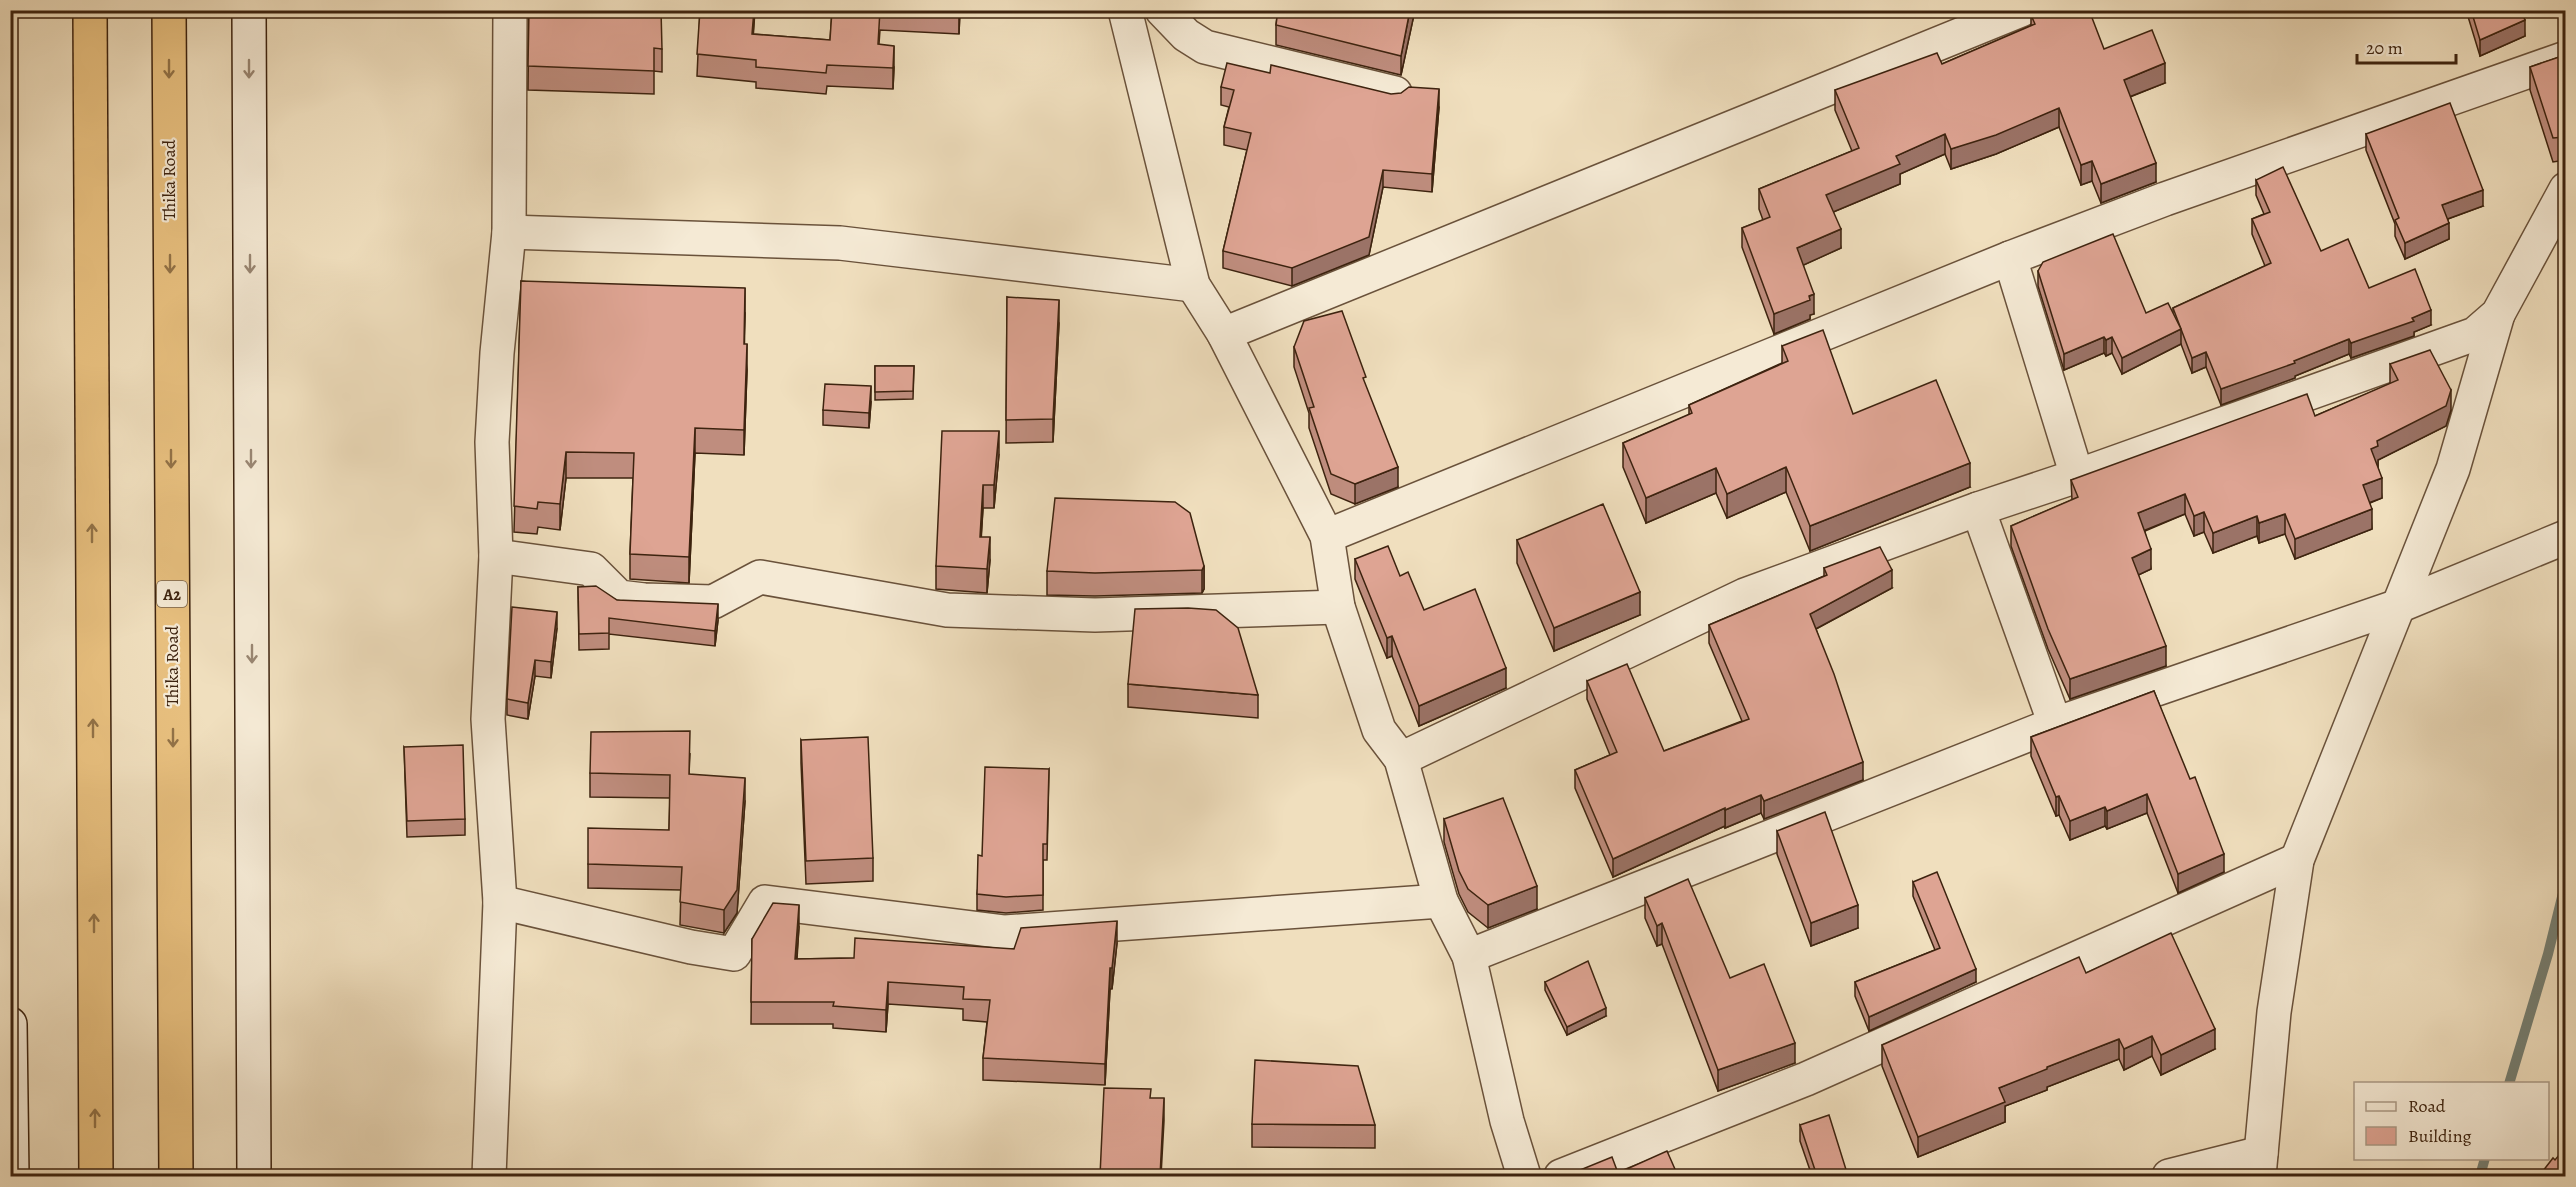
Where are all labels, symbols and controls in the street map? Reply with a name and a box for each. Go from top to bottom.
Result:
scale bar [2357,27,2456,65]
text: 20 m [2366,36,2403,60]
one-way arrow [163,58,175,78]
one-way arrow [243,58,255,78]
street label: Thika Road [157,139,181,220]
one-way arrow [164,253,176,273]
one-way arrow [244,253,256,273]
one-way arrow [165,448,177,468]
one-way arrow [245,448,257,468]
one-way arrow [86,524,98,544]
road number: A2 [157,581,187,607]
street label: Thika Road [160,625,184,706]
one-way arrow [246,643,258,663]
one-way arrow [87,719,99,739]
one-way arrow [167,727,179,747]
one-way arrow [88,914,100,934]
legend [2354,1082,2549,1160]
text: Road [2408,1094,2446,1118]
one-way arrow [89,1109,101,1129]
text: Building [2408,1124,2472,1148]

